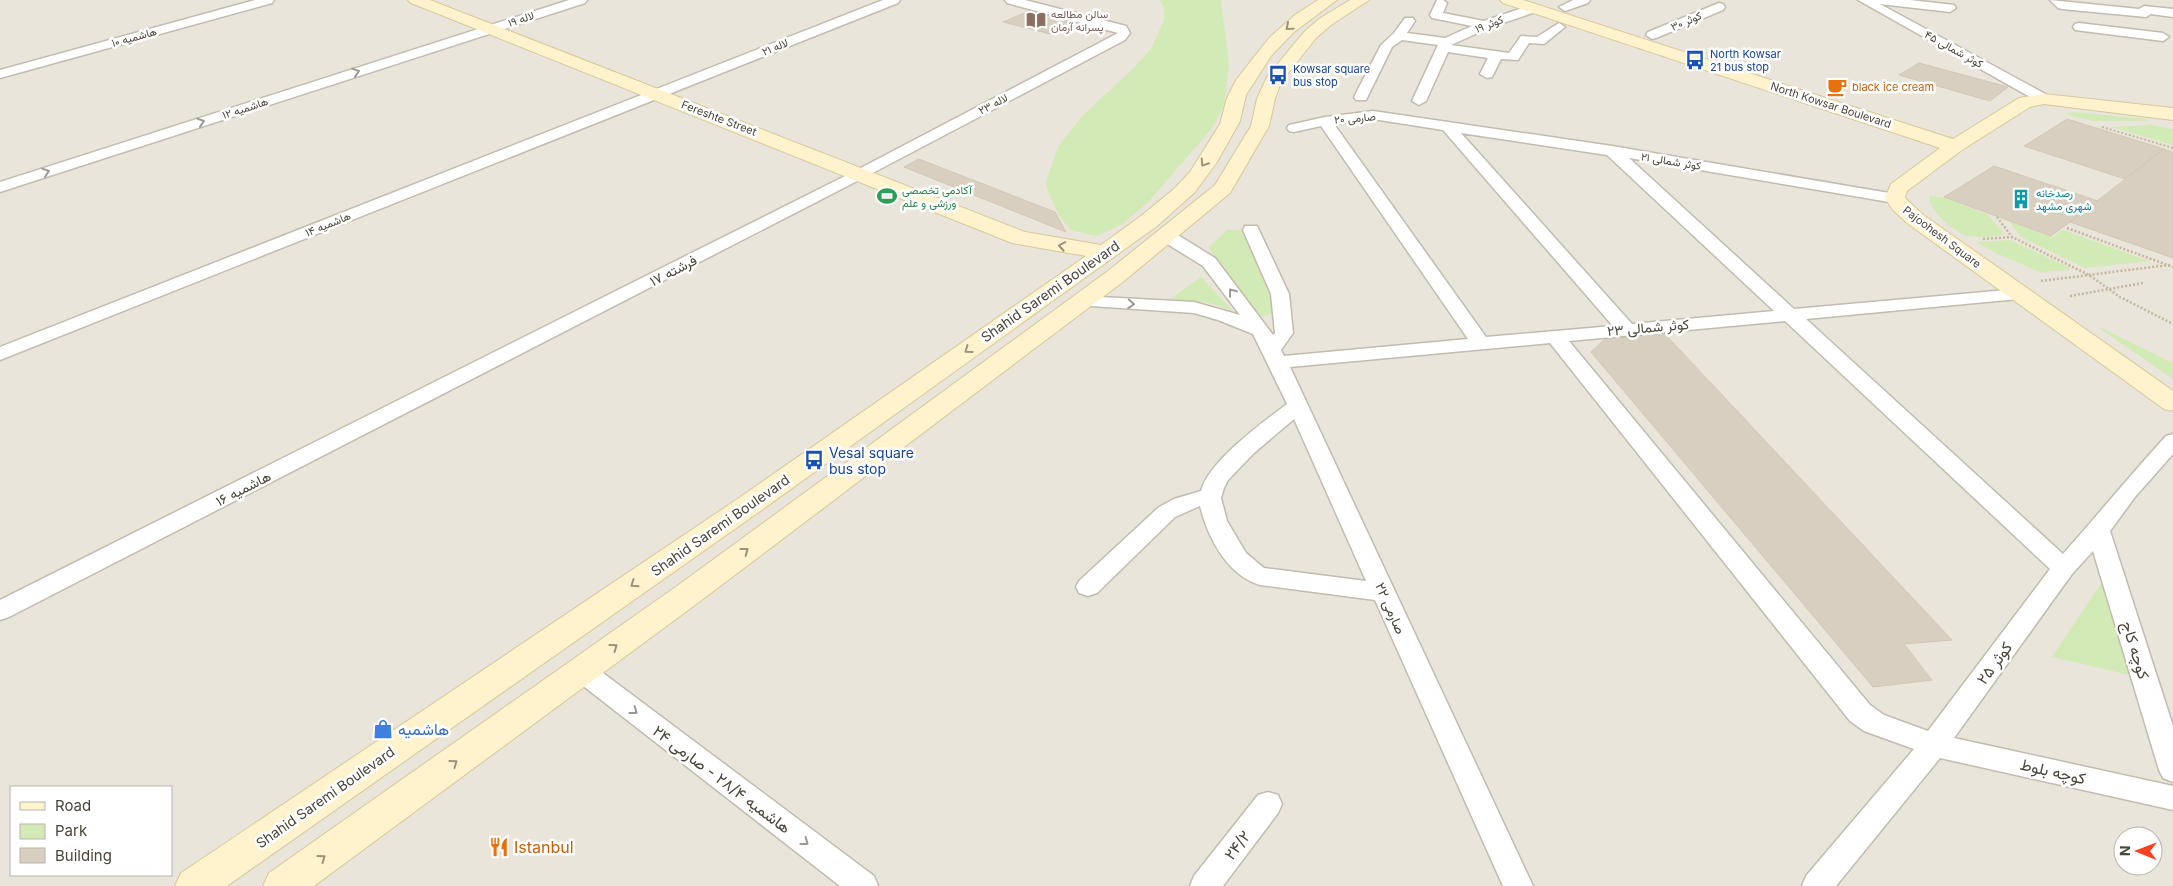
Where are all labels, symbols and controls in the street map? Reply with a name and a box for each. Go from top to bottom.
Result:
place label: سالن مطالعه پسرانه آرمان [1051,7,1108,35]
street label: لاله ۱۹ [506,8,536,30]
street label: کوثر ۳۰ [1668,8,1704,34]
library icon: سالن مطالعه پسرانه آرمان [1025,9,1047,31]
street label: کوثر ۱۹ [1473,12,1505,36]
one-way arrow [1286,22,1295,31]
street label: هاشمیه ۱۰ [110,24,158,50]
street label: کوثر شمالی ۴۵ [1922,27,1986,71]
street label: لاله ۲۱ [760,35,790,59]
place label: North Kowsar 21 bus stop [1710,47,1781,74]
bus stop icon: North Kowsar 21 bus stop [1684,49,1706,71]
place label: Kowsar square bus stop [1293,62,1370,89]
bus stop icon: Kowsar square bus stop [1267,64,1289,86]
one-way arrow [351,68,359,78]
cafe icon: black ice cream [1826,76,1848,98]
street label: North Kowsar Boulevard [1769,79,1893,131]
place label: black ice cream [1852,80,1934,94]
street label: لاله ۲۳ [976,90,1010,118]
street label: هاشمیه ۱۲ [220,94,270,122]
street label: Fereshte Street [680,97,759,139]
street label: صارمی ۲۰ [1334,109,1376,127]
one-way arrow [196,118,205,128]
street label: کوثر شمالی ۲۱ [1640,149,1702,173]
one-way arrow [1201,158,1211,167]
one-way arrow [42,168,50,178]
place label: آکادمی تخصصی ورزشی و علم [902,183,973,211]
sports icon: آکادمی تخصصی ورزشی و علم [876,185,898,207]
place label: رصدخانه شهری مشهد [2036,186,2092,213]
building icon: رصدخانه شهری مشهد [2010,188,2032,210]
street label: Pajoohesh Square [1900,203,1984,271]
street label: هاشمیه ۱۴ [303,208,353,239]
street label: Shahid Saremi Boulevard [977,237,1123,345]
one-way arrow [1058,241,1066,252]
street label: فرشته ۱۷ [647,251,700,290]
one-way arrow [1229,289,1238,298]
one-way arrow [1127,299,1135,310]
street label: کوثر شمالی ۲۳ [1606,315,1690,340]
one-way arrow [965,344,974,352]
place label: Vesal square bus stop [829,444,914,477]
bus stop icon: Vesal square bus stop [803,449,825,471]
street label: هاشمیه ۱۶ [213,467,274,509]
street label: Shahid Saremi Boulevard [647,471,793,579]
one-way arrow [739,548,749,557]
one-way arrow [631,578,640,587]
street label: صارمی ۲۲ [1371,580,1410,637]
street label: کوچه کاج [2116,619,2154,682]
street label: کوثر ۲۵ [1972,638,2017,689]
one-way arrow [609,644,618,653]
one-way arrow [628,706,637,714]
shop icon: هاشمیه [372,718,394,740]
place label: هاشمیه [398,719,449,739]
street label: هاشمیه ۲۸/۴ - صارمی ۲۴ [648,721,795,838]
street label: Shahid Saremi Boulevard [252,743,398,851]
street label: کوچه بلوط [2018,754,2088,790]
one-way arrow [448,760,458,769]
legend [10,786,172,876]
text: Road [55,796,91,815]
text: Park [55,821,88,840]
street label: ۲۴/۲ [1219,826,1255,864]
north arrow [2113,826,2163,876]
restaurant icon: Istanbul [488,836,510,858]
one-way arrow [799,836,809,845]
place label: Istanbul [514,837,574,857]
text: N [2116,845,2133,856]
text: Building [55,846,112,865]
one-way arrow [316,855,325,863]

